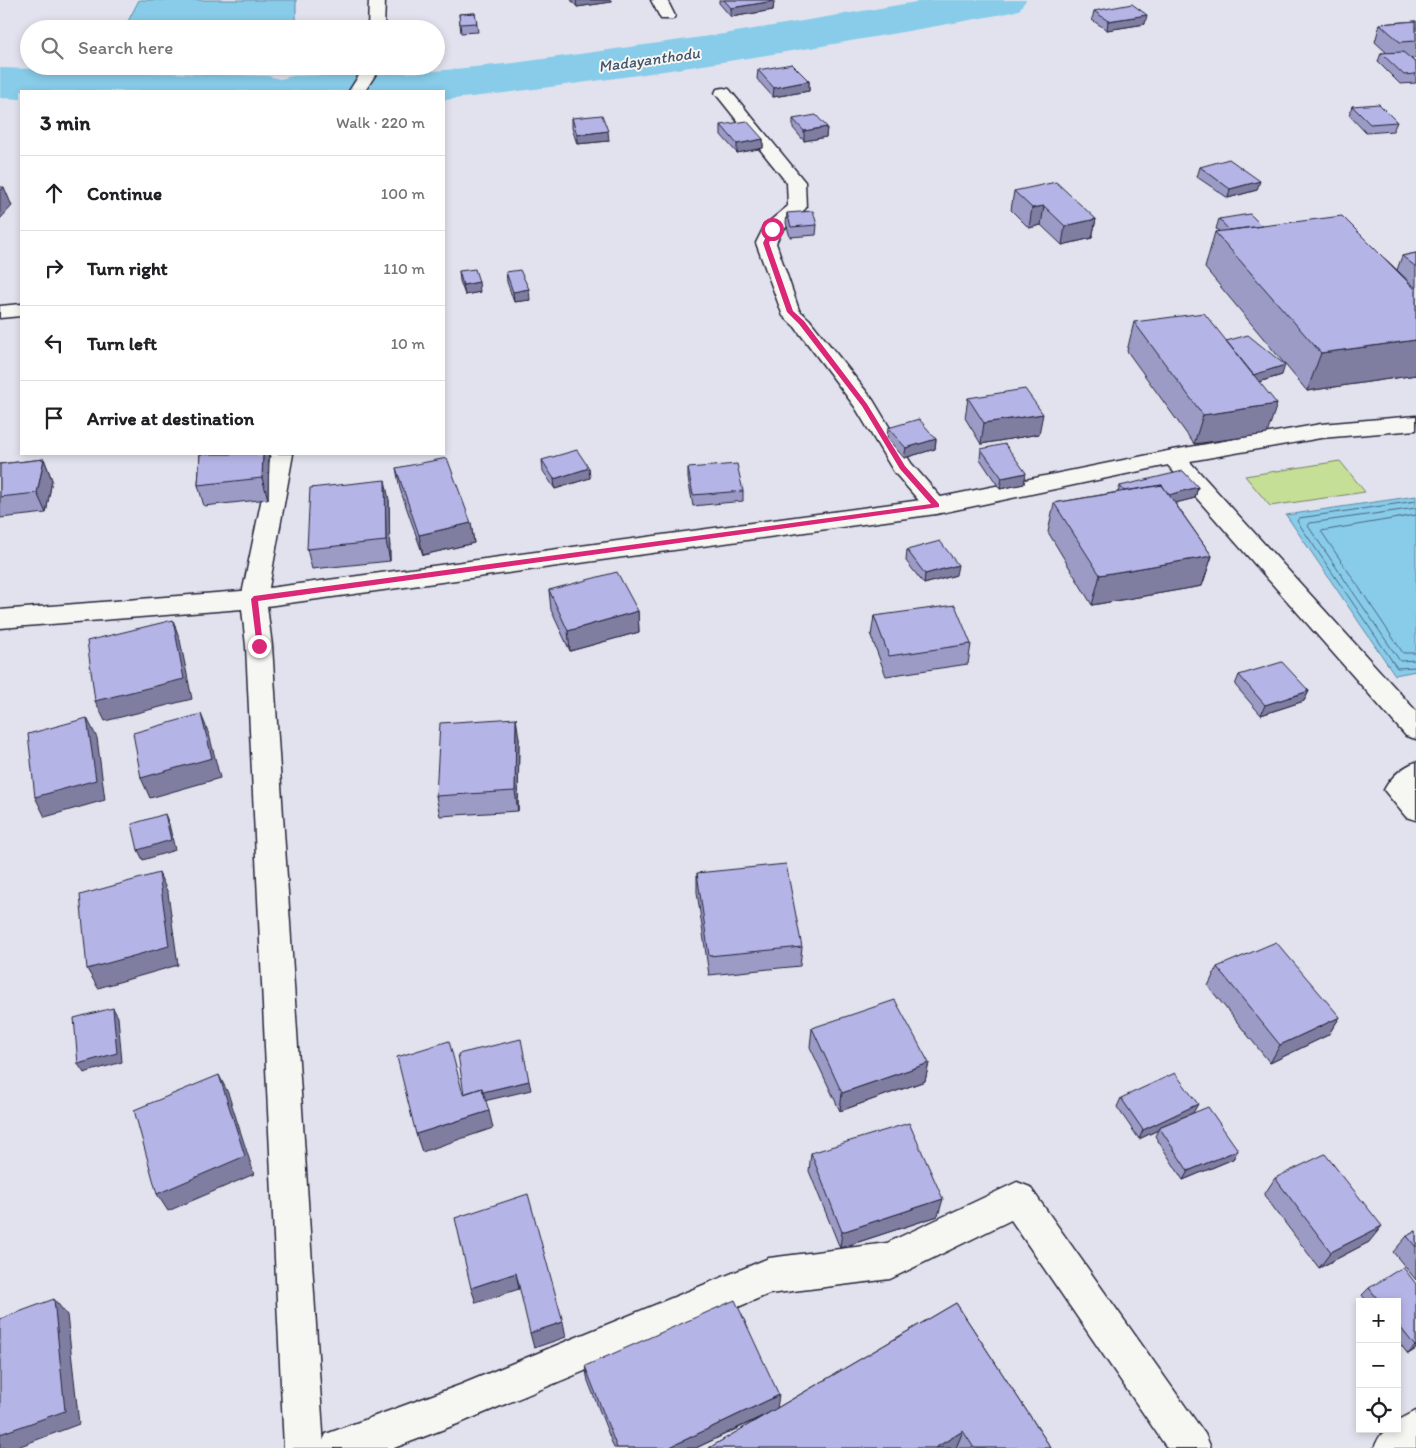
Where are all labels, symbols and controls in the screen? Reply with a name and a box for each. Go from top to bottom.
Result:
search box [20,20,445,75]
icon: search [38,34,66,62]
text: Search here [78,36,173,59]
water label: Madayanthodu [597,43,701,76]
text: 3 min [40,110,90,135]
text: Walk · 220 m [336,113,425,132]
icon: ahead [40,179,68,207]
text: Continue [87,182,162,205]
text: 100 m [381,184,425,203]
route start [761,218,784,241]
icon: right [40,254,68,282]
text: Turn right [87,257,168,280]
text: 110 m [383,259,425,278]
icon: left [40,329,68,357]
text: Turn left [87,332,157,355]
text: 10 m [391,334,425,353]
icon: arrive [40,404,68,432]
text: Arrive at destination [87,407,254,430]
route end [248,635,271,658]
map controls [1356,1298,1401,1433]
button: + [1356,1298,1401,1343]
button: − [1356,1343,1401,1388]
button: locate [1356,1388,1401,1433]

